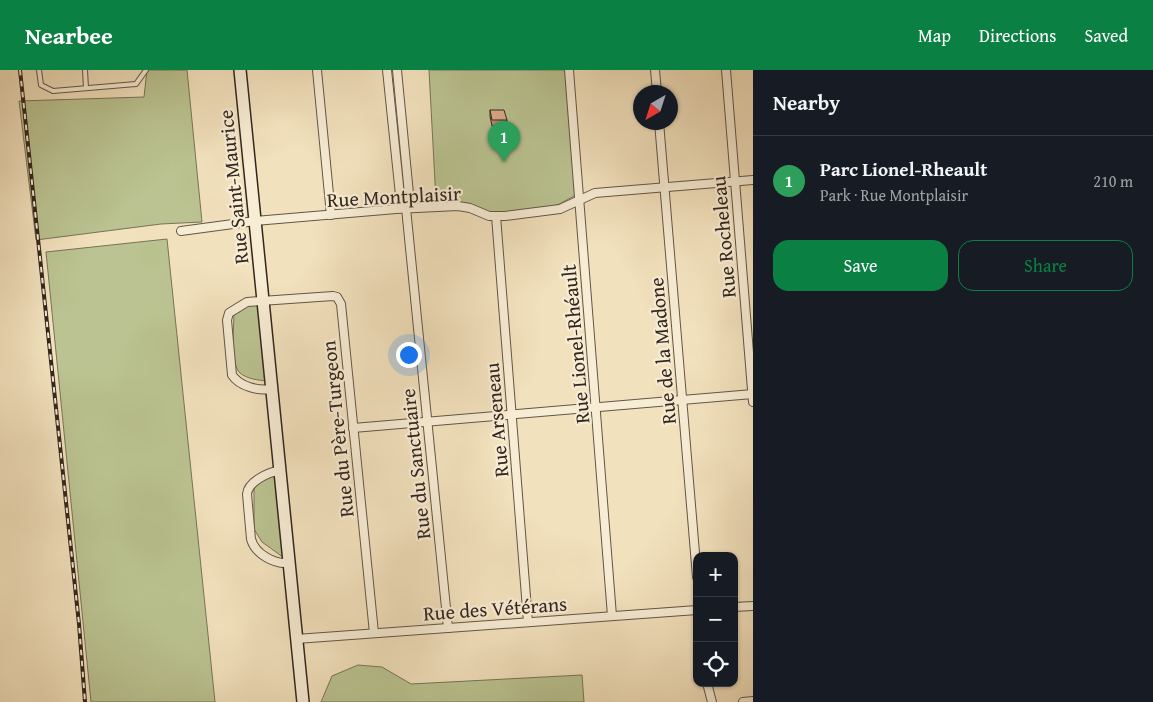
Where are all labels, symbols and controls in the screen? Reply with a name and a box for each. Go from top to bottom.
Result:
text: Nearbee [25,18,113,53]
text: Map [918,22,951,49]
text: Directions [979,22,1056,49]
text: Saved [1084,22,1128,49]
north arrow [633,85,678,130]
text: Nearby [773,87,840,118]
street label: Rue Saint-Maurice [210,108,256,266]
pin: 1 [488,121,520,162]
text: Parc Lionel-Rheault [820,155,987,183]
text: 1 [785,169,793,193]
text: 210 m [1093,169,1133,193]
street label: Rue Rocheleau [703,175,743,299]
street label: Rue Montplaisir [326,178,462,214]
text: Park · Rue Montplaisir [820,183,968,207]
button: Save [773,240,948,291]
button: Share [958,240,1133,291]
street label: Rue Lionel-Rhéault [554,263,596,425]
street label: Rue de la Madone [641,276,683,426]
street label: Rue du Père-Turgeon [313,339,361,519]
your location [396,342,422,368]
street label: Rue Arseneau [477,361,515,478]
street label: Rue du Sanctuaire [393,387,437,541]
map controls [693,552,738,687]
button: + [693,552,738,597]
street label: Rue des Vétérans [422,589,568,627]
button: − [693,597,738,642]
button: locate [693,642,738,687]

